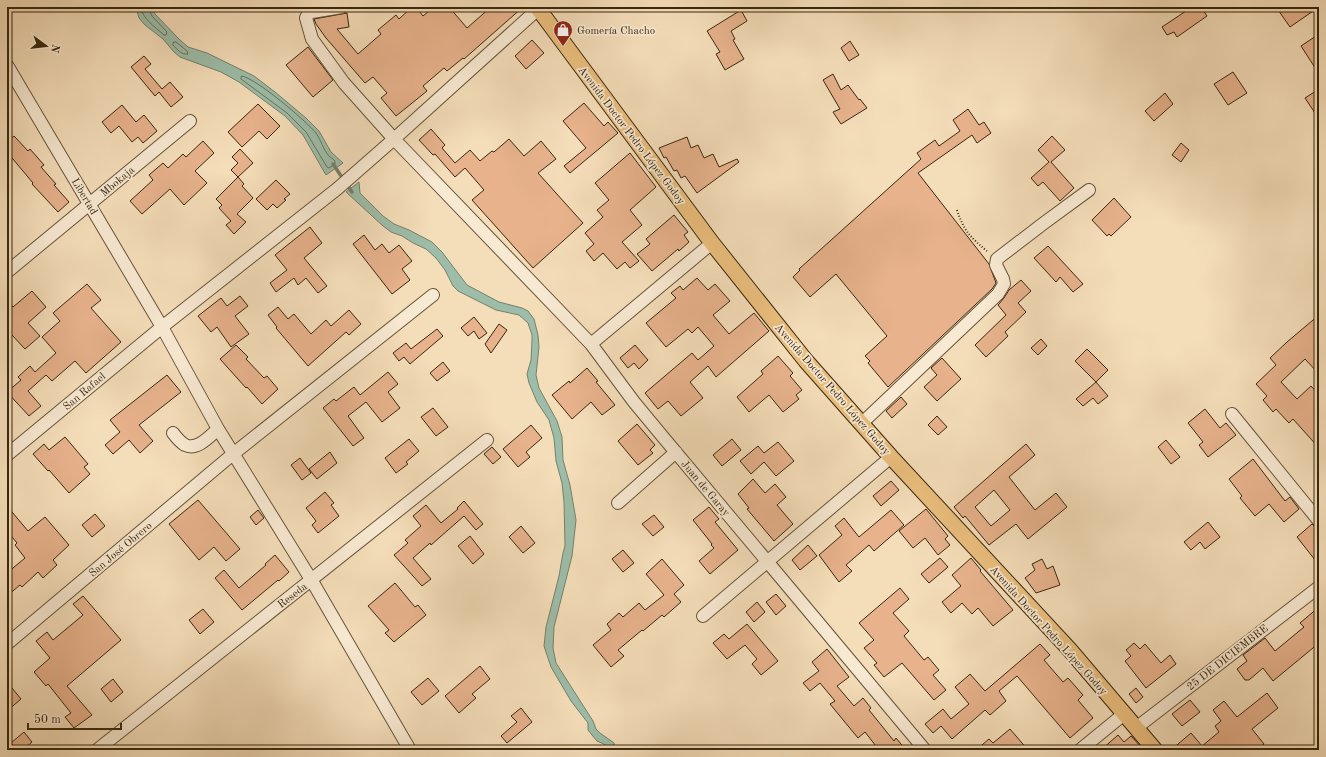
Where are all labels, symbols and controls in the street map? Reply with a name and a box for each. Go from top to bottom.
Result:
shop icon: Gomería Chacho [552,19,574,47]
north arrow [26,26,66,66]
place label: Gomería Chacho [577,26,655,37]
text: N [48,43,61,54]
street label: Avenida Doctor Pedro López Godoy [575,65,686,207]
street label: Mbokaja [99,165,137,199]
street label: Libertad [69,177,99,217]
street label: Avenida Doctor Pedro López Godoy [772,322,892,458]
street label: San Rafael [62,371,108,413]
street label: Juan de Garay [678,459,731,519]
street label: San José Obrero [87,521,155,580]
street label: Avenida Doctor Pedro López Godoy [987,564,1109,698]
street label: Reseda [276,581,310,611]
street label: 25 DE DICIEMBRE [1185,623,1271,693]
scale bar [28,705,121,731]
text: 50 m [34,713,61,726]

